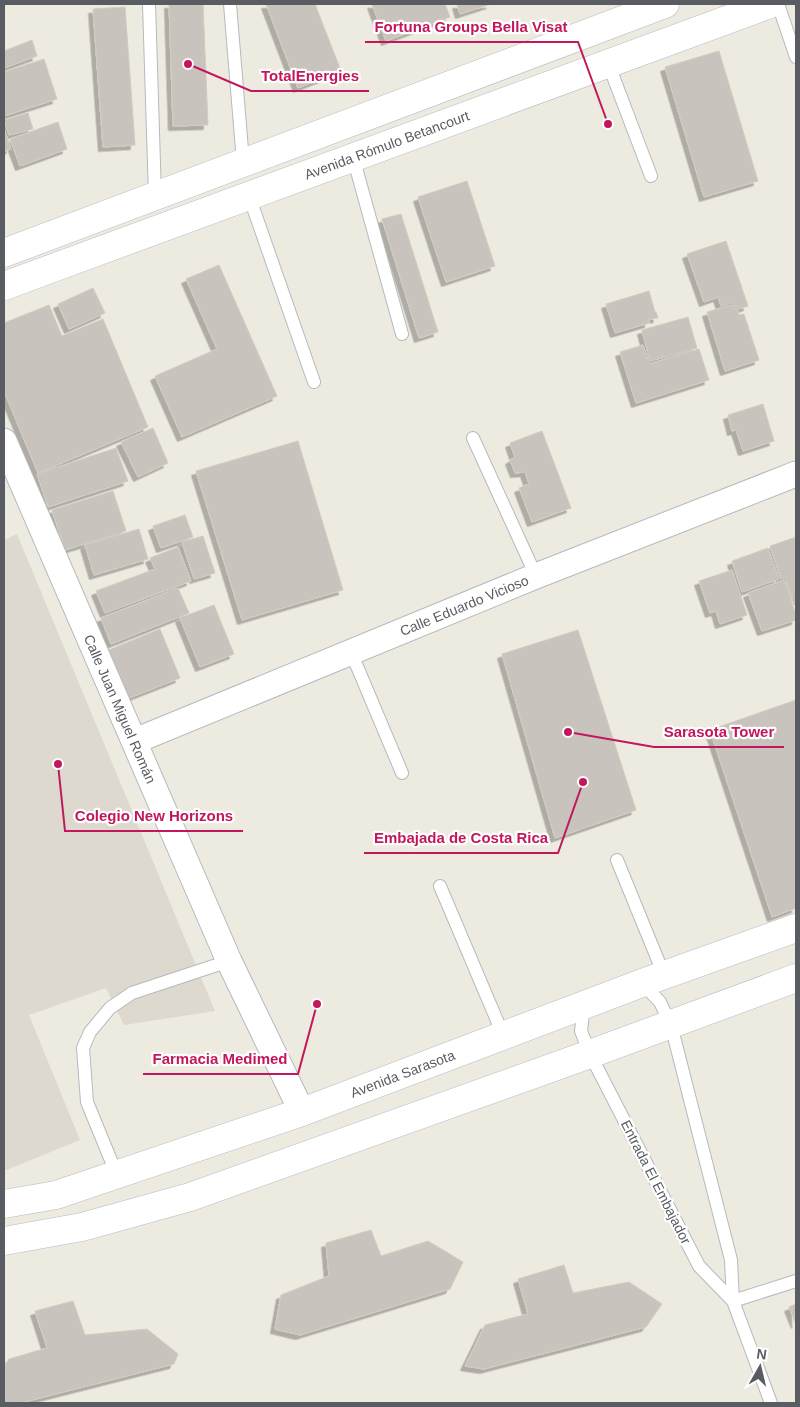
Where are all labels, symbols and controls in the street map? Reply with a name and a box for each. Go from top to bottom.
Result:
callout: Fortuna Groups Bella Visat [365,12,578,42]
text: Fortuna Groups Bella Visat [374,18,568,35]
callout: TotalEnergies [251,61,369,91]
text: TotalEnergies [261,67,359,84]
street label: Avenida Rómulo Betancourt [302,107,472,183]
street label: Calle Eduardo Vicioso [398,572,531,639]
street label: Calle Juan Miguel Román [81,632,159,786]
callout: Sarasota Tower [654,717,784,747]
text: Sarasota Tower [664,723,774,740]
callout: Colegio New Horizons [65,801,243,831]
text: Colegio New Horizons [75,807,233,824]
callout: Embajada de Costa Rica [364,823,558,853]
text: Embajada de Costa Rica [374,829,549,846]
callout: Farmacia Medimed [143,1044,298,1074]
street label: Avenida Sarasota [348,1047,457,1101]
text: Farmacia Medimed [152,1050,288,1067]
street label: Entrada El Embajador [618,1117,694,1247]
north arrow [735,1342,785,1392]
text: N [756,1345,768,1363]

